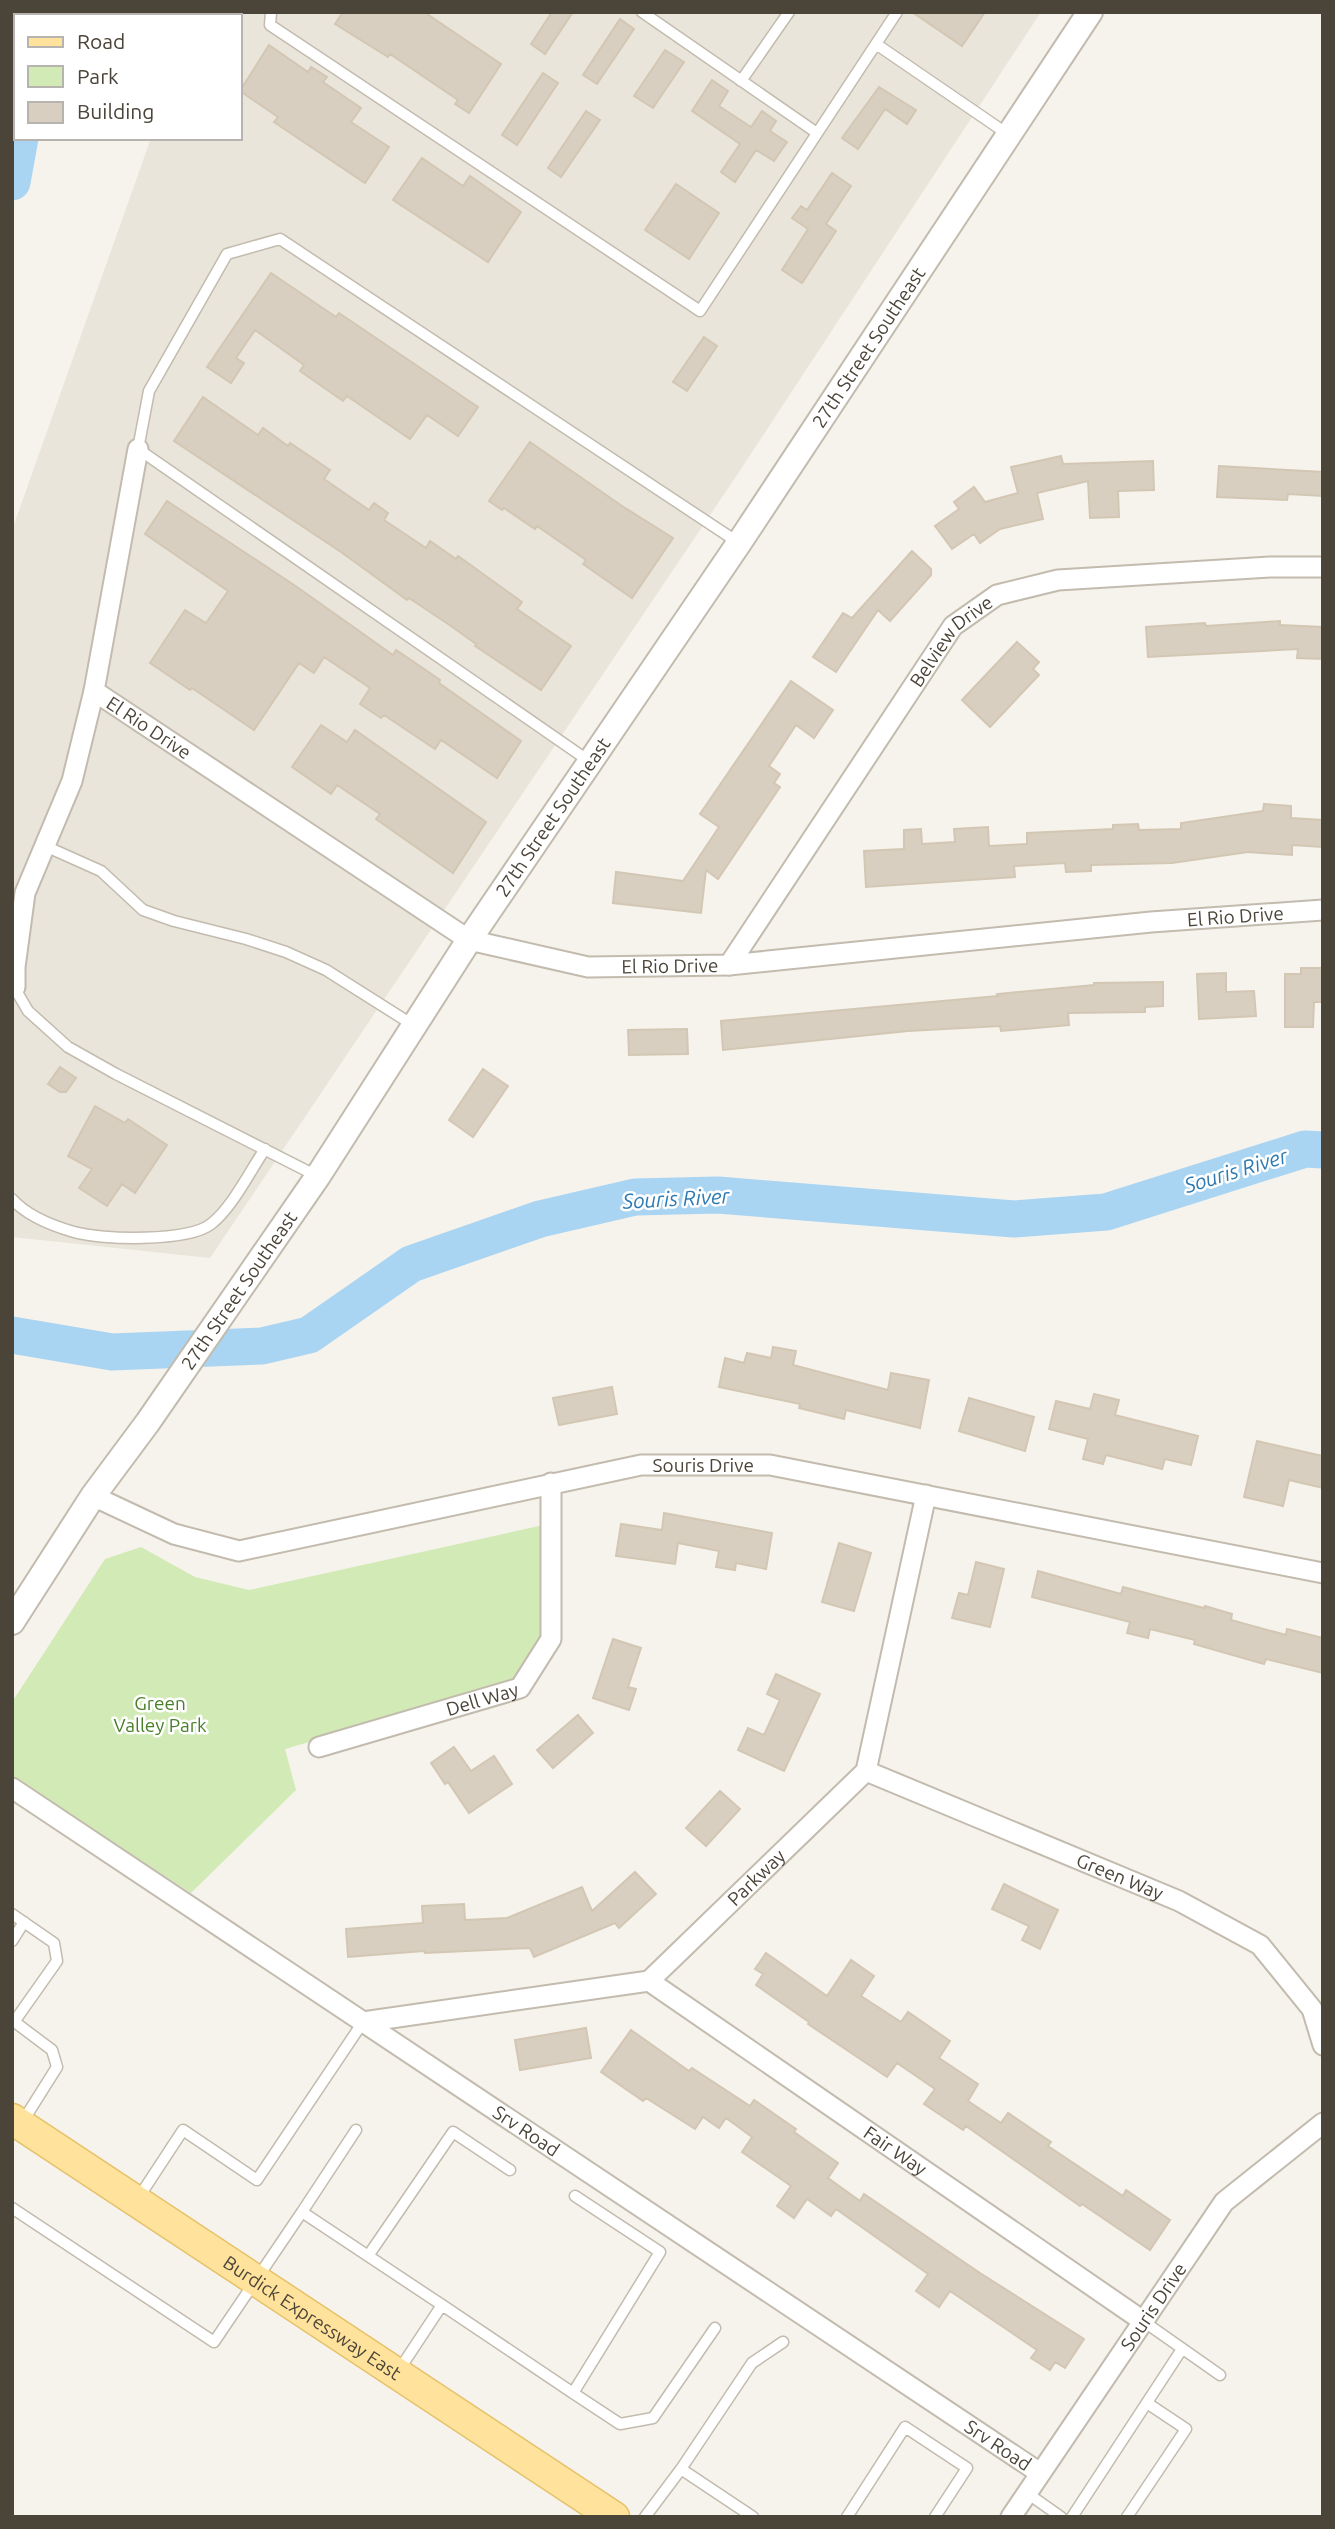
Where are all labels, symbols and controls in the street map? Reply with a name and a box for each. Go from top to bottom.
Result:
legend [14,14,242,140]
text: Road [77,29,125,53]
text: Park [77,64,119,88]
text: Building [77,99,154,123]
street label: 27th Street Southeast [807,262,930,432]
street label: Belview Drive [905,591,997,691]
street label: El Rio Drive [103,692,195,763]
street label: 27th Street Southeast [491,733,615,901]
street label: El Rio Drive [1186,902,1285,930]
street label: El Rio Drive [621,954,718,978]
water label: Souris River [1180,1143,1291,1197]
water label: Souris River [621,1183,731,1213]
street label: 27th Street Southeast [177,1206,302,1374]
street label: Souris Drive [653,1454,754,1476]
street label: Dell Way [443,1678,521,1720]
park label: Green Valley Park [113,1692,207,1736]
street label: Parkway [723,1845,789,1910]
street label: Green Way [1073,1849,1167,1904]
street label: Srv Road [489,2101,564,2161]
street label: Fair Way [860,2121,931,2180]
street label: Burdick Expressway East [219,2251,406,2385]
street label: Souris Drive [1116,2258,1191,2355]
street label: Srv Road [961,2415,1035,2475]

